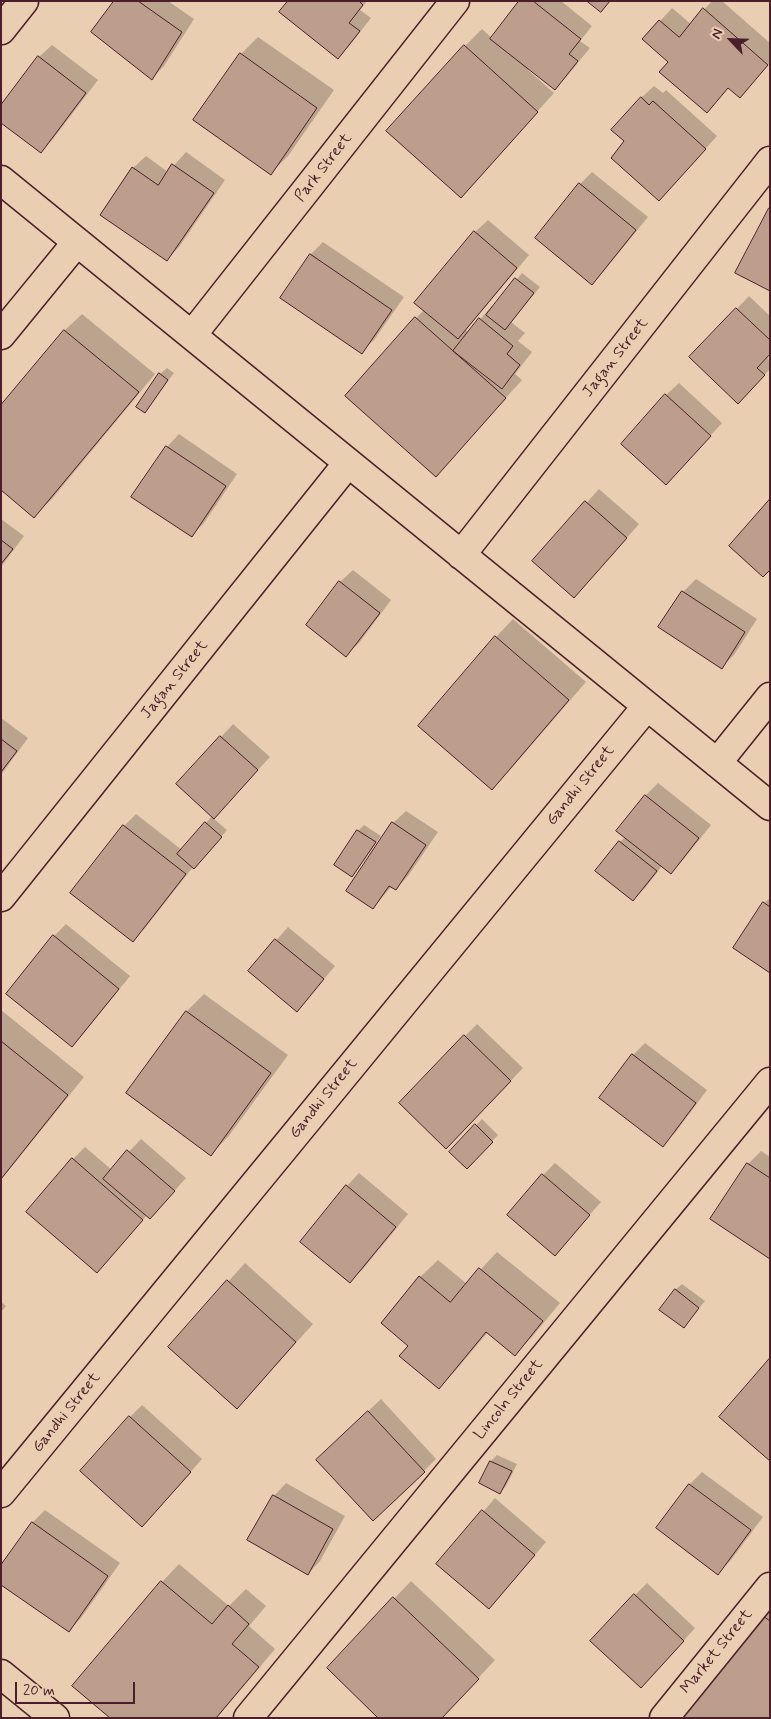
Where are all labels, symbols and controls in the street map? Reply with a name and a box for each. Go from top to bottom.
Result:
north arrow [706,15,756,65]
text: N [707,26,727,42]
street label: Park Street [291,130,357,206]
street label: Jagan Street [579,314,653,402]
street label: Jagan Street [138,637,212,723]
street label: Gandhi Street [543,742,619,830]
street label: Gandhi Street [286,1055,362,1143]
street label: Lincoln Street [471,1356,547,1444]
street label: Gandhi Street [29,1369,105,1457]
street label: Market Street [677,1606,757,1698]
scale bar [18,1672,138,1704]
text: 20 m [23,1681,55,1701]

